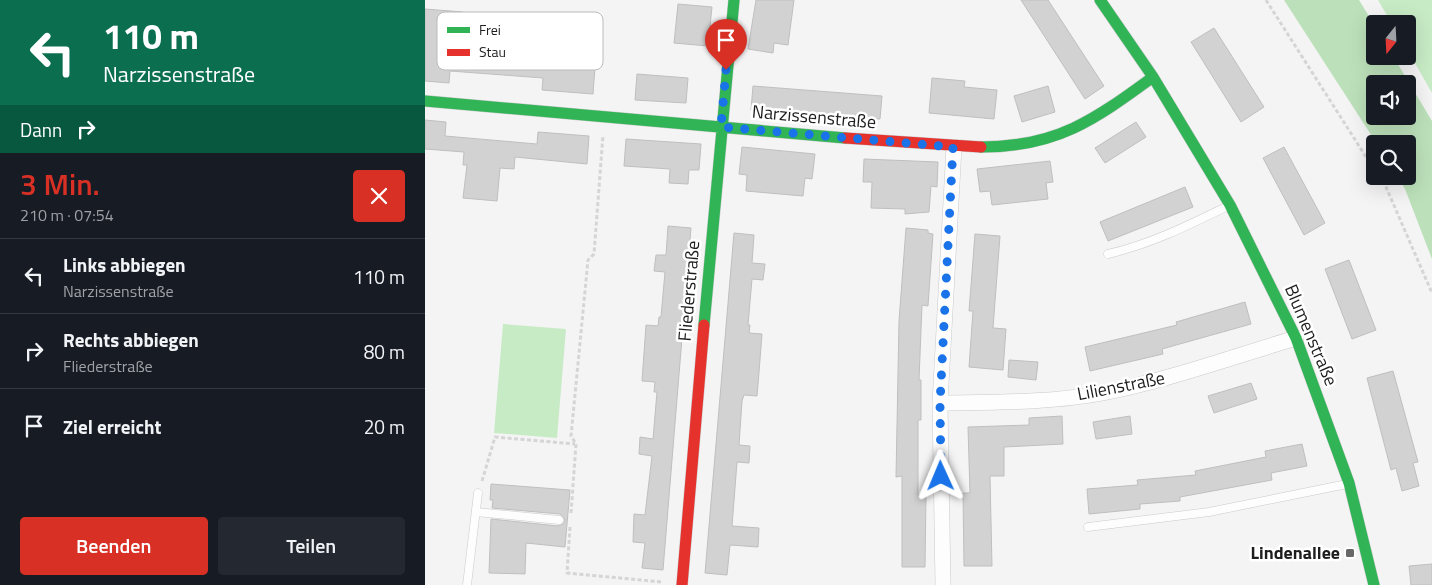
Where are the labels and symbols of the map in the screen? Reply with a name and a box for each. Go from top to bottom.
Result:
legend [437,12,603,70]
north arrow [1366,15,1416,65]
text: Frei [479,19,501,40]
pin [705,19,747,70]
text: Stau [479,41,506,62]
street label: Narzissenstraße [751,98,877,135]
street label: Fliederstraße [671,240,706,342]
street label: Blumenstraße [1278,280,1345,390]
street label: Lilienstraße [1075,364,1167,407]
position arrow [914,449,966,501]
place label: Lindenallee [1251,539,1340,566]
marker: Lindenallee [1344,547,1356,559]

